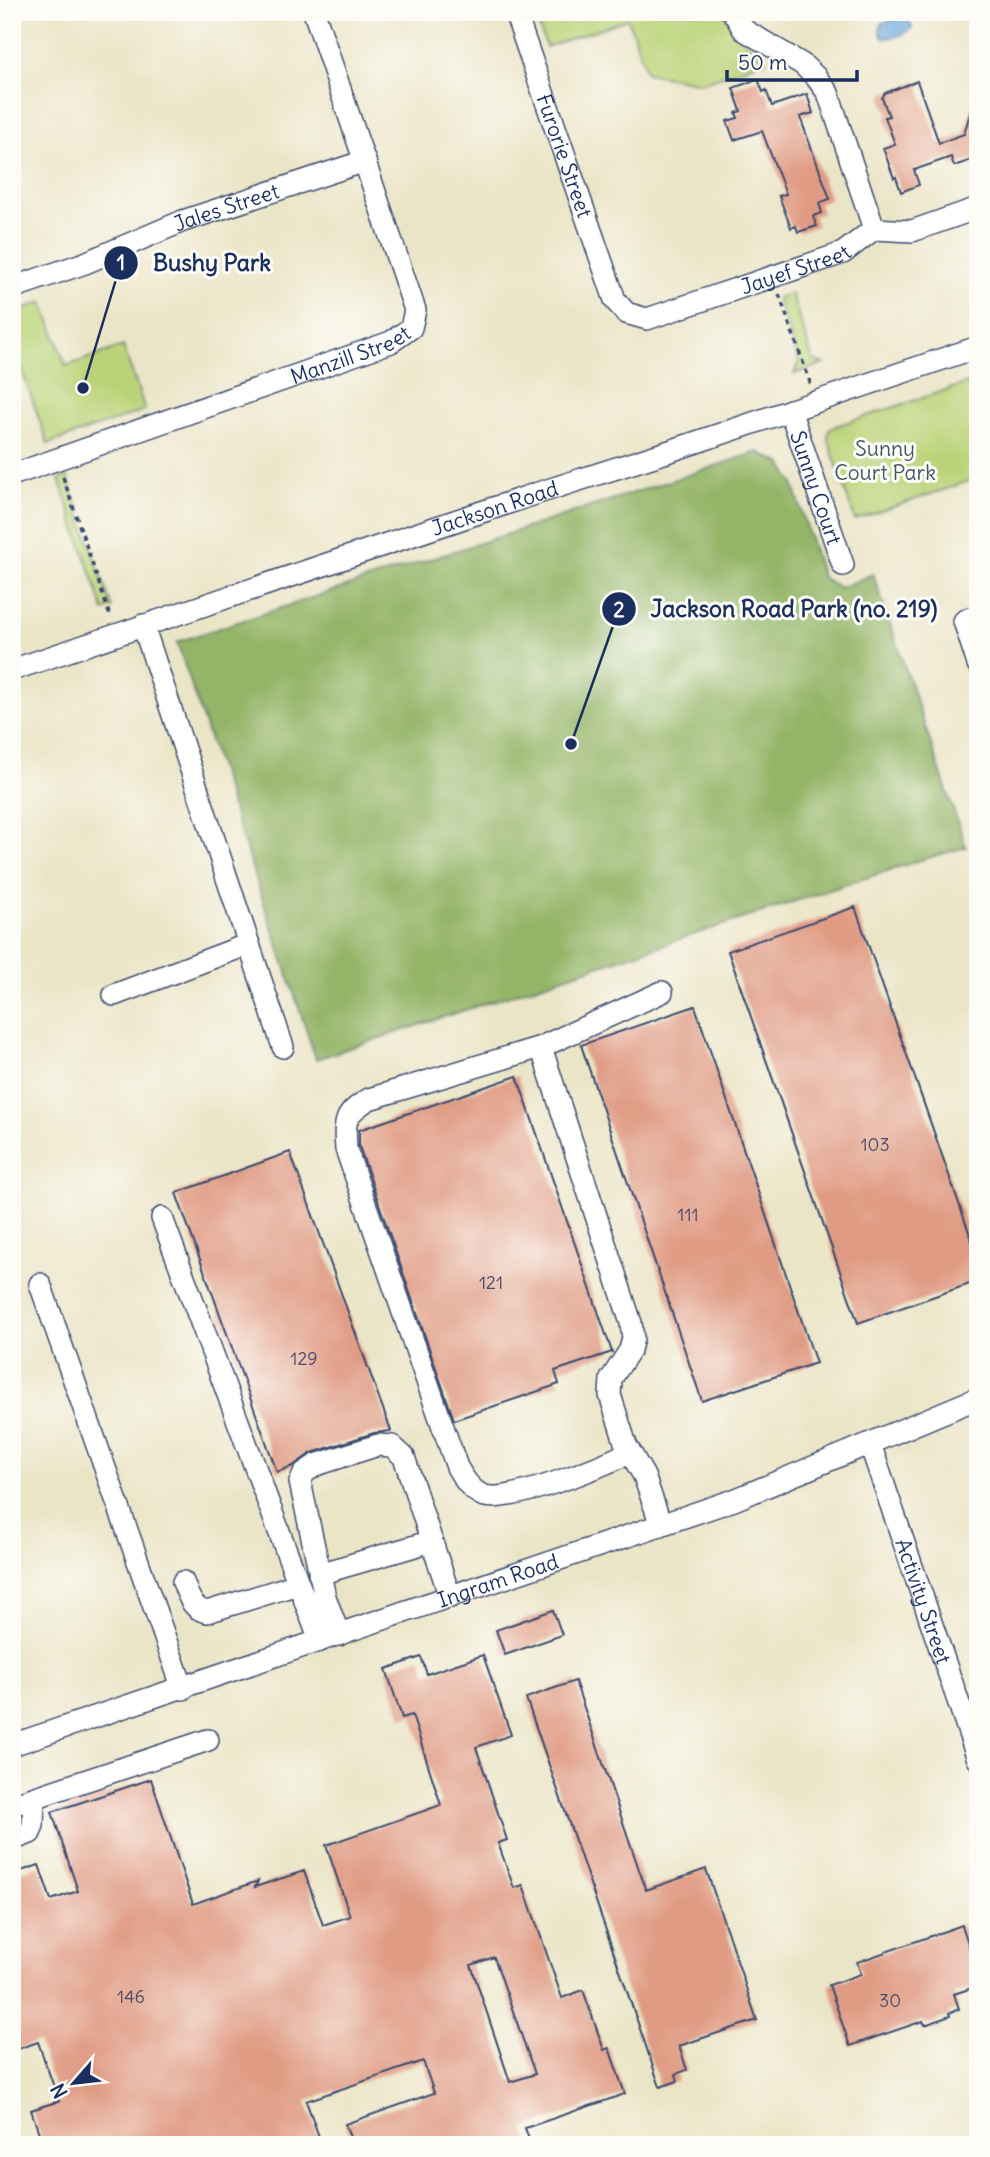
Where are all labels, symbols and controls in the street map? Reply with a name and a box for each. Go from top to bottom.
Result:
scale bar [727,38,857,82]
text: 50 m [738,49,787,76]
street label: Furorie Street [531,90,599,221]
street label: Jales Street [169,177,282,237]
street label: Jayef Street [737,238,856,300]
callout: Bushy Park [103,241,285,285]
text: Bushy Park [153,248,271,277]
text: 1 [117,249,125,276]
street label: Manzill Street [287,319,416,390]
street label: Sunny Court [785,427,848,548]
park label: Sunny Court Park [834,435,936,486]
street label: Jackson Road [428,474,561,541]
callout: Jackson Road Park (no. 219) [602,587,951,631]
text: Jackson Road Park (no. 219) [651,594,937,623]
text: 2 [613,596,625,623]
house number: 103 [860,1133,890,1156]
house number: 111 [677,1203,699,1226]
house number: 121 [479,1271,503,1294]
house number: 129 [290,1347,318,1370]
street label: Activity Street [890,1535,958,1667]
street label: Ingram Road [434,1547,562,1613]
house number: 146 [117,1985,145,2008]
house number: 30 [879,1989,901,2012]
north arrow [38,2048,108,2118]
text: N [45,2080,73,2102]

